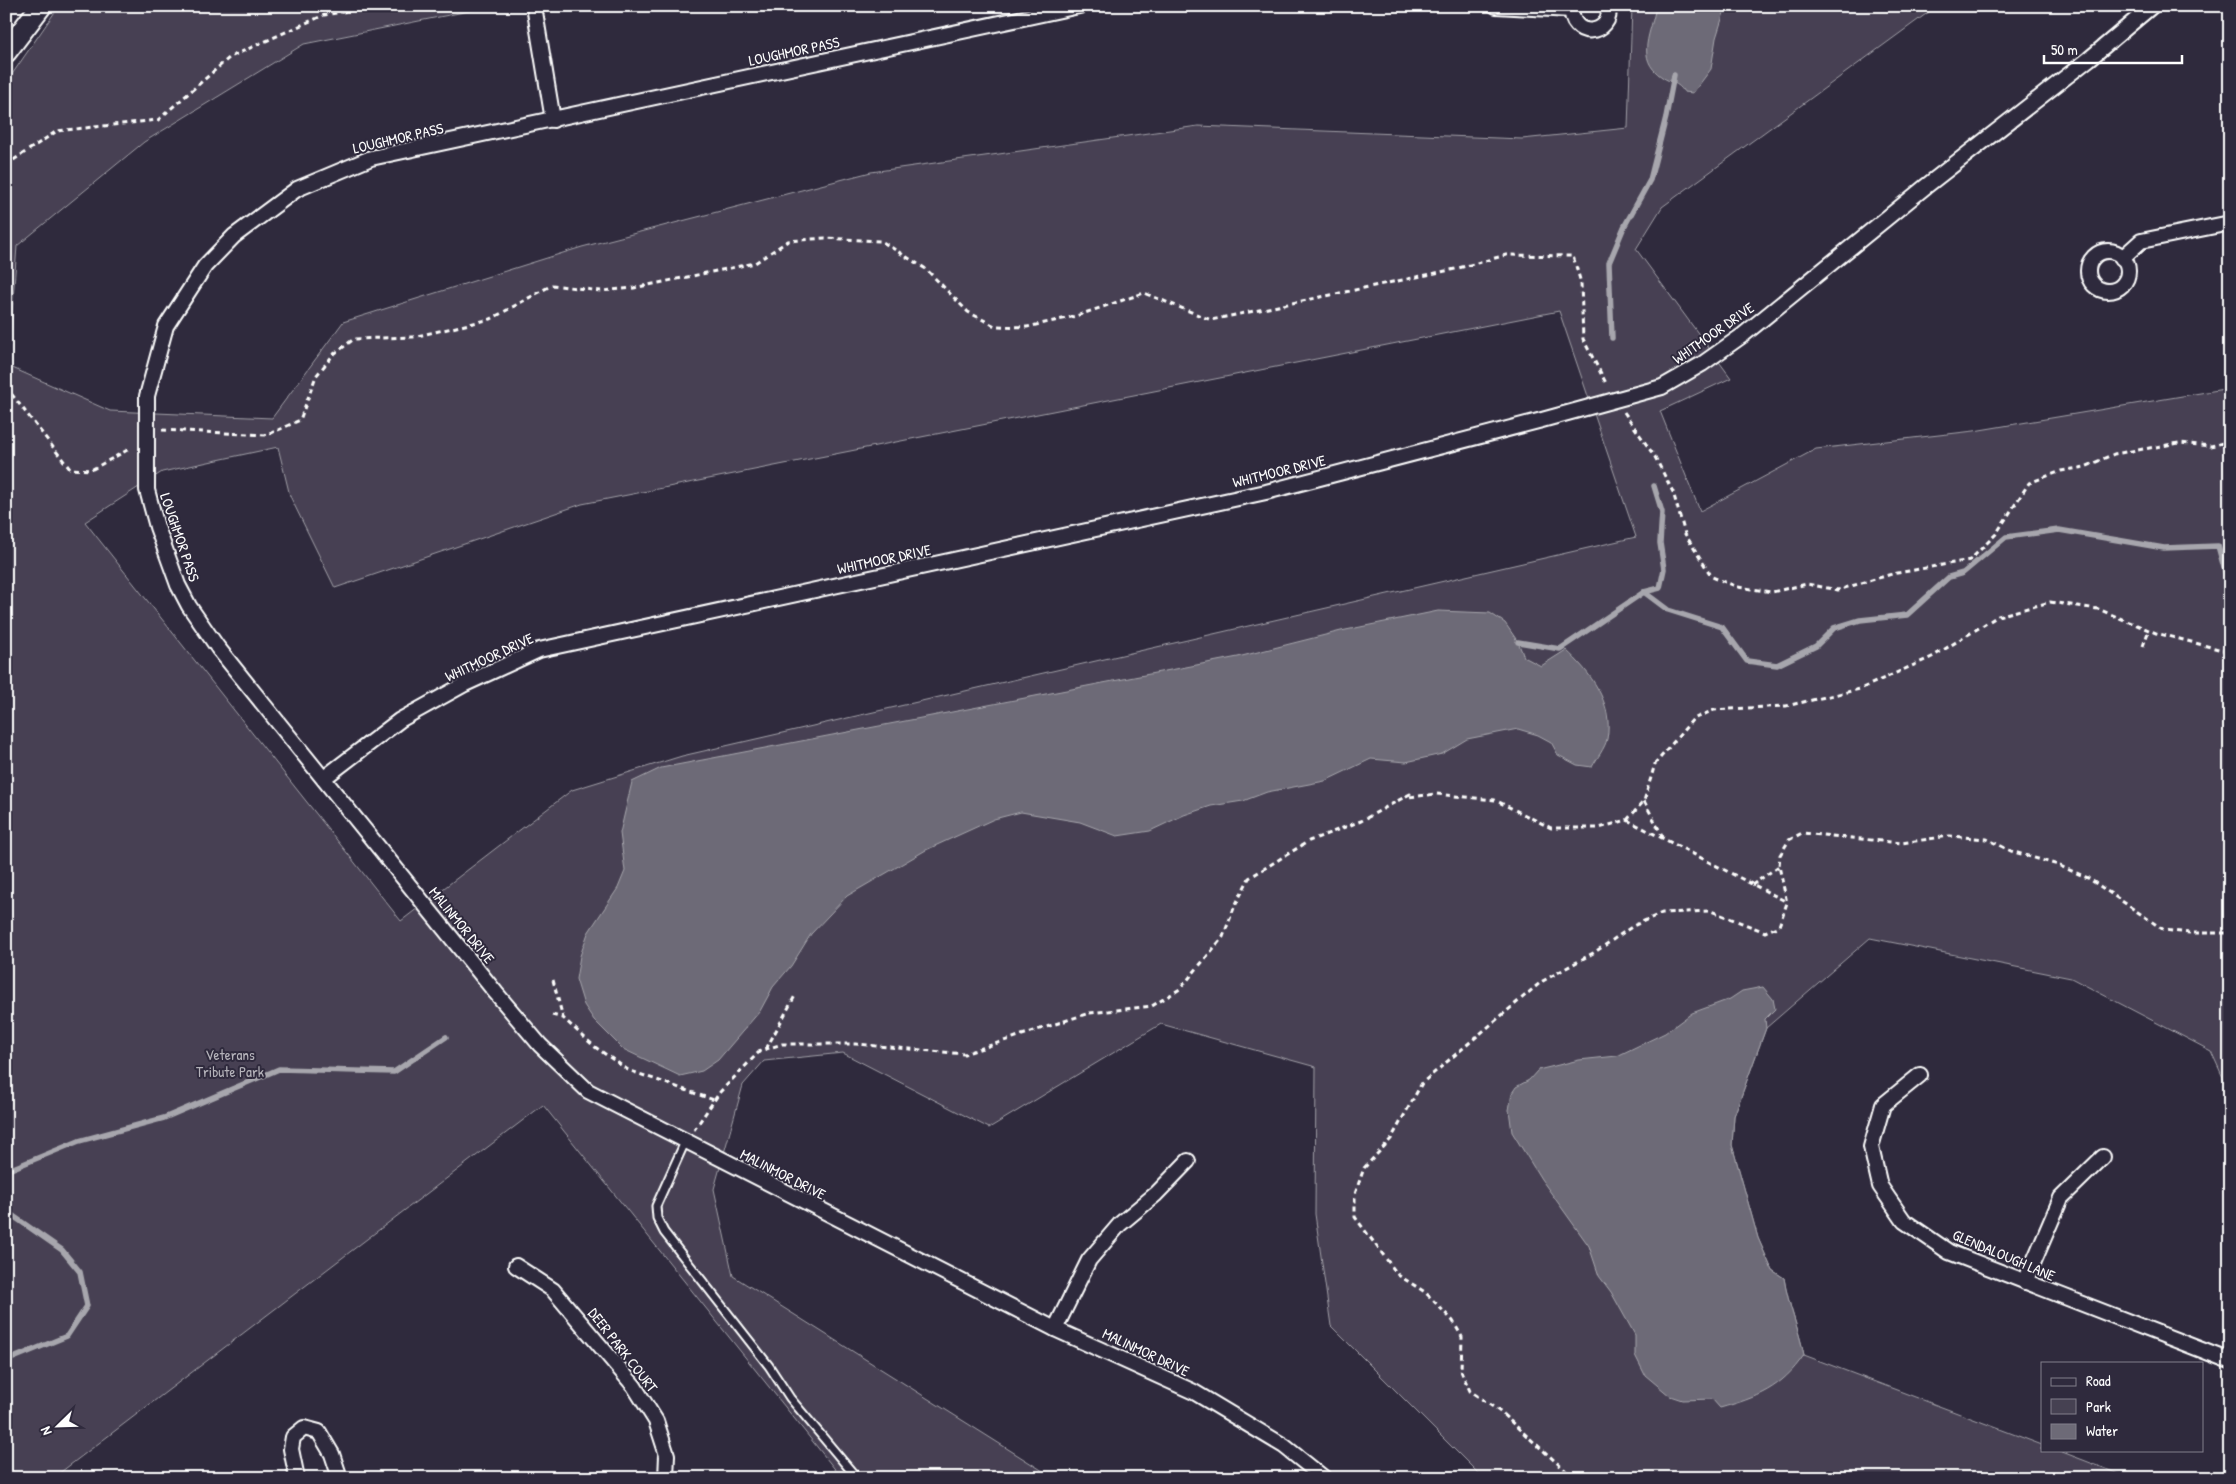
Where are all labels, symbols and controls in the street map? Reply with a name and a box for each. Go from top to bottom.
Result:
street label: LOUGHMOR PASS [747,31,841,71]
scale bar [2044,32,2181,64]
text: 50 m [2051,39,2078,60]
street label: LOUGHMOR PASS [351,117,445,159]
street label: WHITMOOR DRIVE [1668,297,1758,369]
street label: WHITMOOR DRIVE [1230,449,1328,493]
street label: LOUGHMOR PASS [155,490,205,584]
street label: WHITMOOR DRIVE [835,539,933,579]
street label: WHITMOOR DRIVE [441,627,537,687]
street label: MALINMOR DRIVE [424,882,500,968]
park label: Veterans Tribute Park [196,1044,264,1082]
street label: MALINMOR DRIVE [737,1143,830,1205]
street label: GLENDALOUGH LANE [1950,1224,2059,1286]
street label: DEER PARK COURT [583,1303,663,1397]
street label: MALINMOR DRIVE [1099,1323,1193,1381]
legend [2041,1362,2204,1452]
text: Road [2086,1370,2111,1391]
text: Park [2086,1396,2111,1417]
north arrow [32,1402,82,1452]
text: Water [2086,1420,2118,1441]
text: N [35,1424,56,1438]

